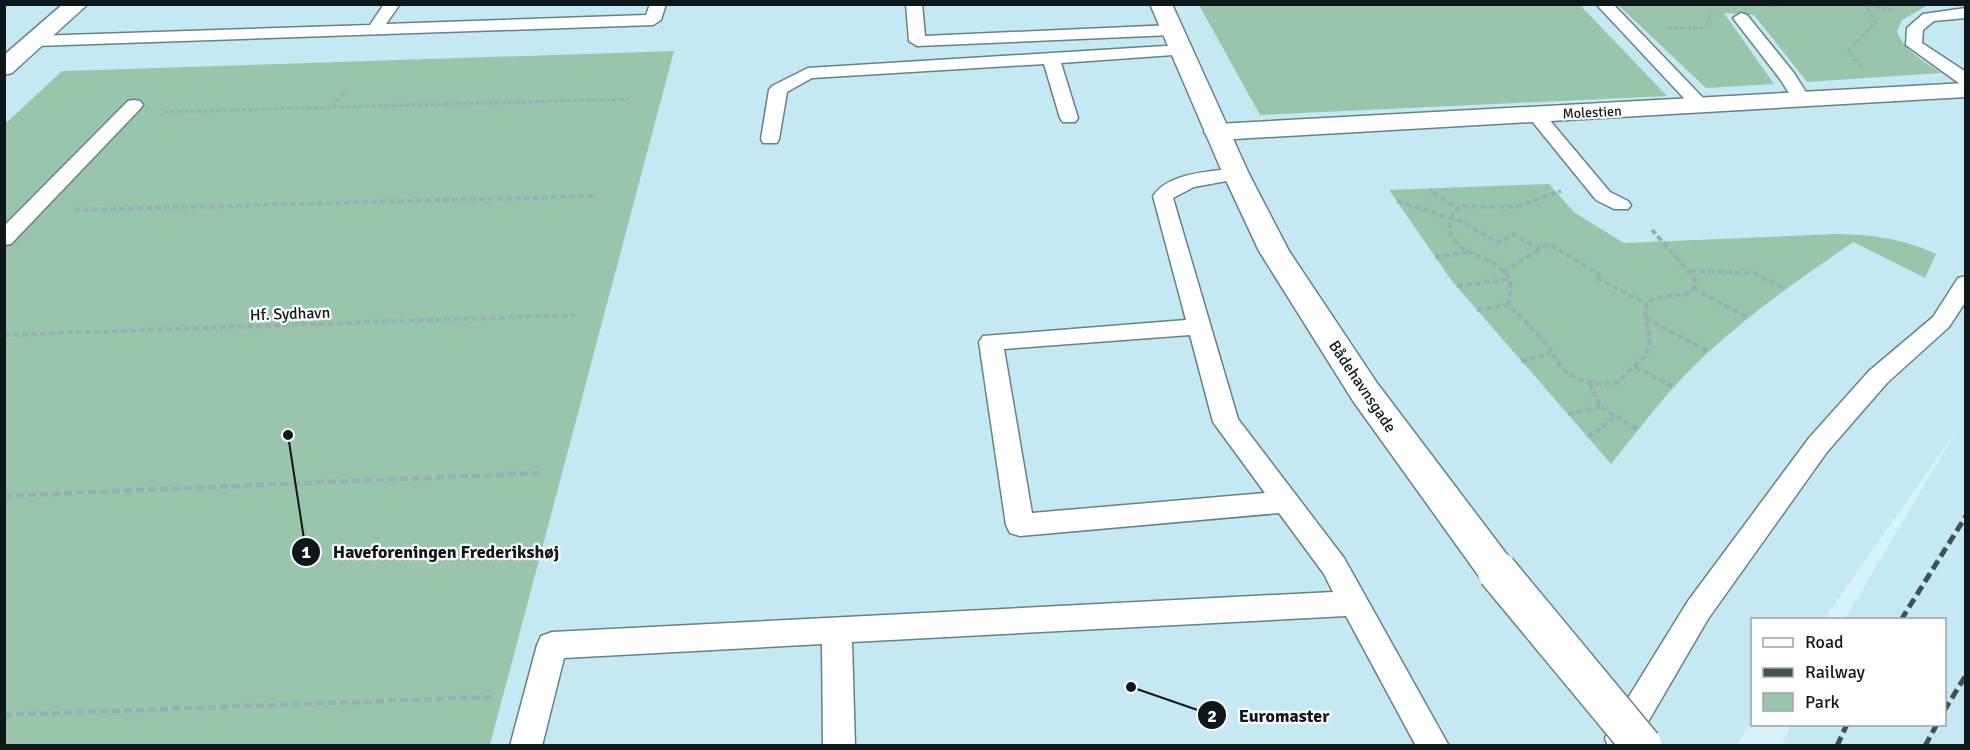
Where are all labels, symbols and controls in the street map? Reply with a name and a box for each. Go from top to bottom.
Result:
street label: Molestien [1562,102,1622,123]
street label: Hf. Sydhavn [250,303,331,325]
street label: Bådehavnsgade [1324,337,1400,436]
callout: Haveforeningen Frederikshøj [291,534,571,570]
text: 1 [301,541,311,563]
text: Haveforeningen Frederikshøj [333,541,559,563]
legend [1751,618,1946,726]
text: Road [1805,631,1844,653]
text: Railway [1805,661,1866,683]
text: Park [1805,691,1840,713]
callout: Euromaster [1197,697,1341,733]
text: 2 [1207,705,1217,727]
text: Euromaster [1239,705,1330,727]

